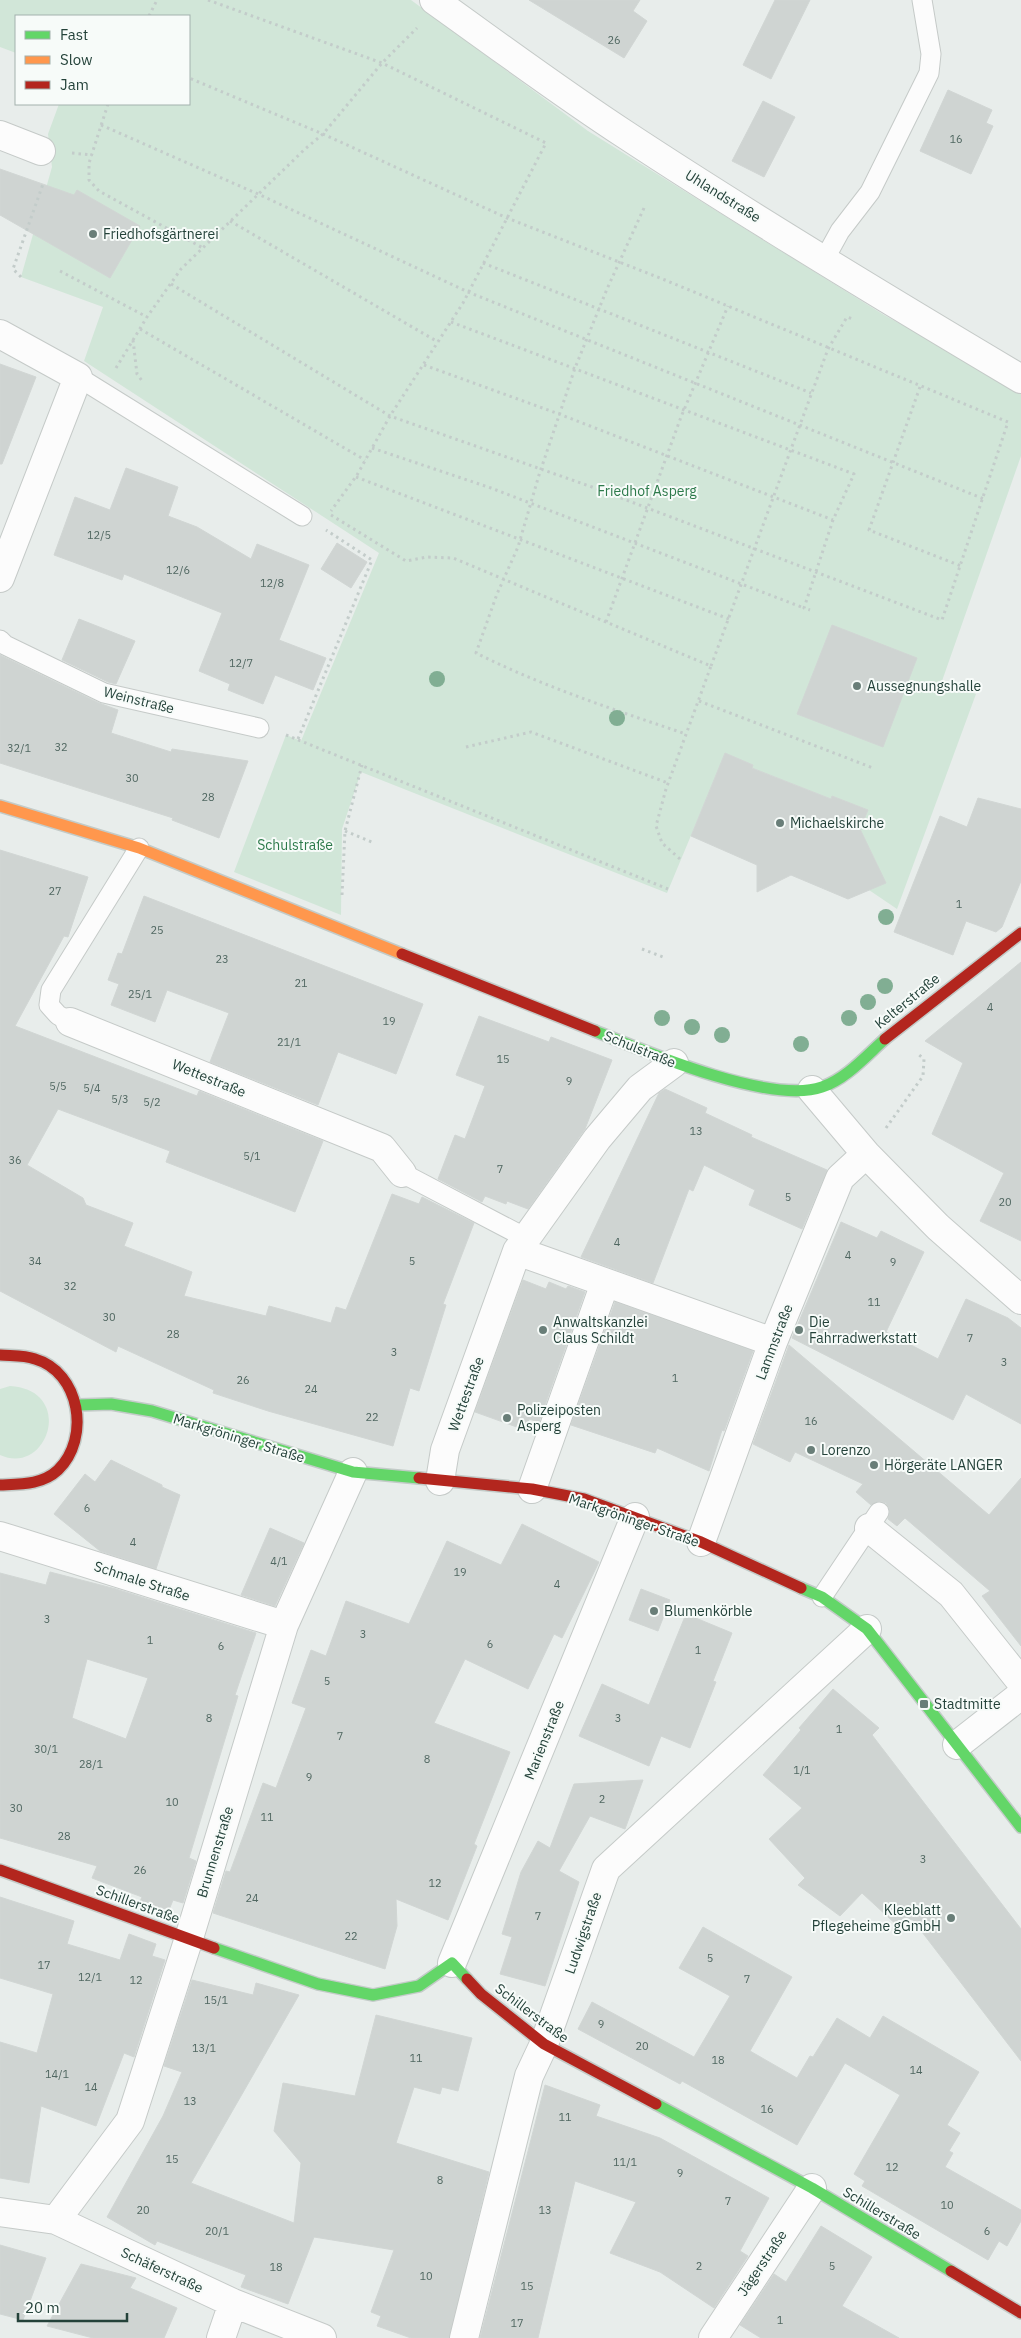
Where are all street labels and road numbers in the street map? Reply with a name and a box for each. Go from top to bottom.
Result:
street label: Uhlandstraße [682,166,764,226]
street label: Weinstraße [102,683,177,718]
street label: Kelterstraße [871,969,943,1033]
street label: Schulstraße [602,1026,679,1072]
street label: Wettestraße [169,1055,249,1101]
street label: Lammstraße [751,1301,797,1382]
street label: Wettestraße [444,1354,488,1434]
street label: Markgröninger Straße [171,1409,307,1467]
street label: Markgröninger Straße [566,1489,702,1551]
street label: Schmale Straße [92,1557,193,1605]
street label: Marienstraße [520,1697,568,1782]
street label: Brunnenstraße [193,1804,238,1900]
street label: Schillerstraße [94,1881,183,1928]
street label: Ludwigstraße [561,1889,606,1976]
street label: Schillerstraße [492,1979,573,2047]
street label: Schillerstraße [840,2183,925,2243]
street label: Jägerstraße [733,2226,791,2299]
street label: Schäferstraße [118,2243,206,2297]

